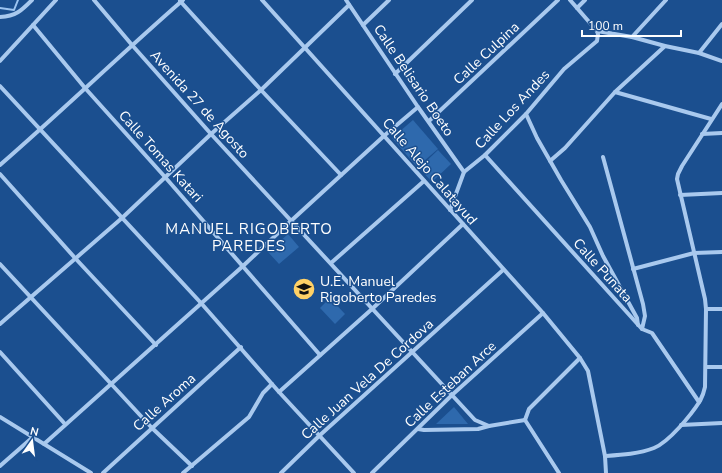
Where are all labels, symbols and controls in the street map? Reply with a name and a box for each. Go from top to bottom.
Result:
scale bar [582,12,681,38]
street label: Calle Culpina [449,18,524,89]
text: 100 m [588,18,623,34]
street label: Calle Belisario Boeto [369,21,458,140]
street label: Avenida 27 de Agosto [146,46,254,163]
street label: Calle Los Andes [471,65,554,153]
street label: Calle Tomas Katari [114,106,207,206]
street label: Calle Alejo Calatayud [378,114,481,229]
district label: MANUEL RIGOBERTO PAREDES [165,219,333,256]
street label: Calle Punata [569,234,637,306]
place label: U.E. Manuel Rigoberto Paredes [320,272,437,307]
school or university icon: U.E. Manuel Rigoberto Paredes [291,276,317,302]
street label: Calle Juan Vela De Cordova [297,315,438,444]
street label: Calle Esteban Arce [400,337,500,432]
street label: Calle Aroma [129,369,200,436]
north arrow [12,421,52,461]
text: N [28,424,40,440]

